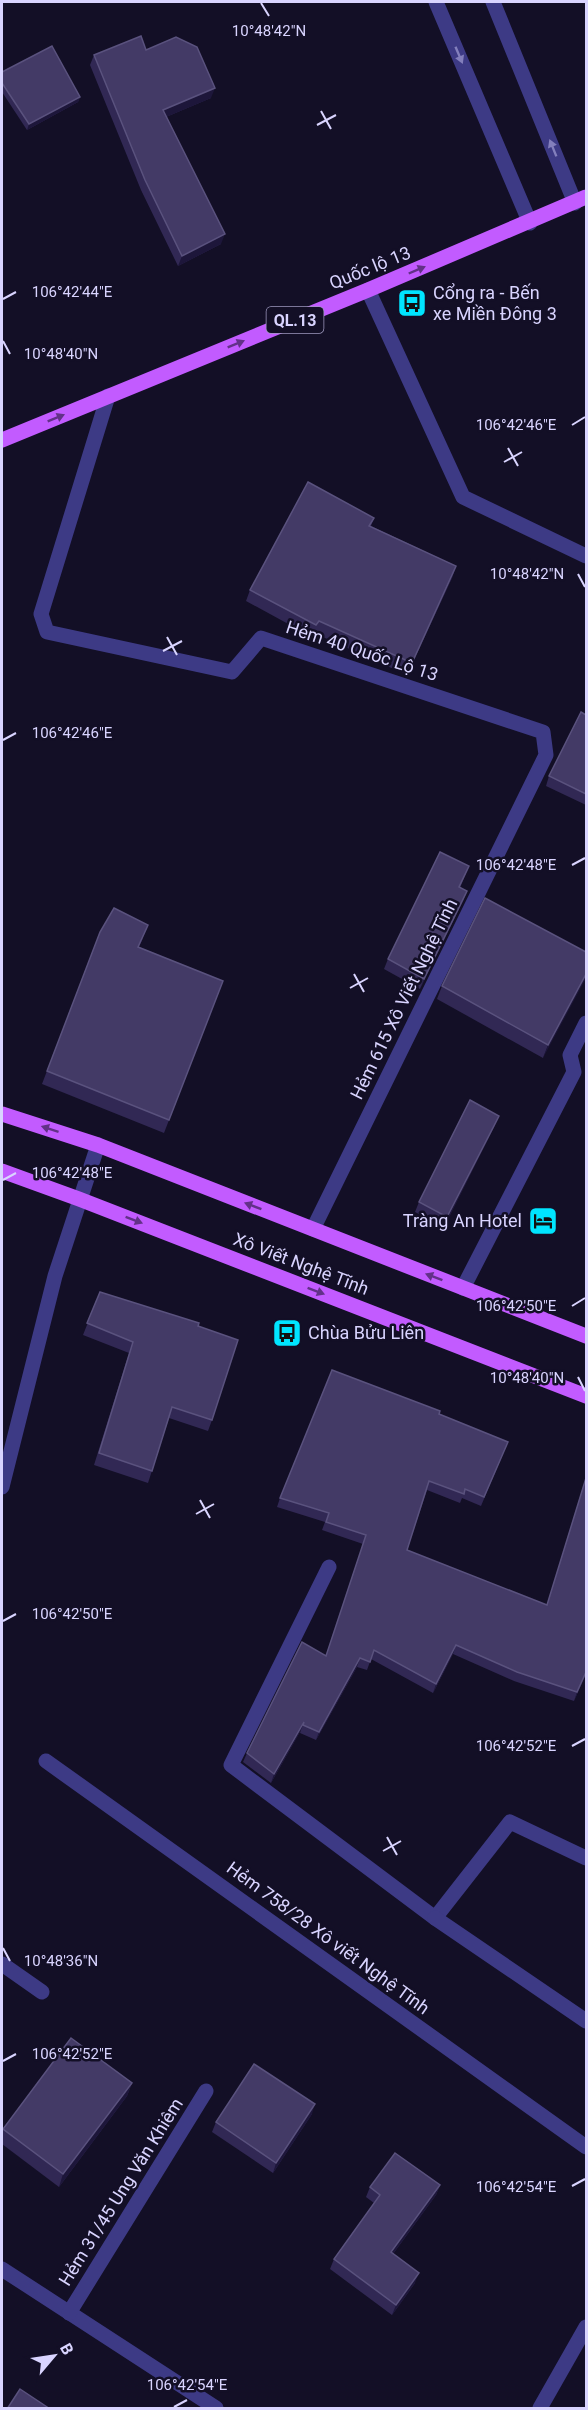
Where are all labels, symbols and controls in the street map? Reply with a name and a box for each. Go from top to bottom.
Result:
text: 10°48'42"N [232,22,306,40]
one-way arrow [454,47,464,65]
one-way arrow [548,139,558,157]
street label: Quốc lộ 13 [326,242,414,293]
one-way arrow [408,265,426,275]
place label: Cổng ra - Bến xe Miền Đông 3 [433,282,557,324]
text: 106°42'44"E [32,283,113,301]
bus stop icon: Cổng ra - Bến xe Miền Đông 3 [396,287,428,319]
road number: QL.13 [266,307,324,333]
one-way arrow [227,339,245,348]
text: 10°48'40"N [24,345,98,363]
one-way arrow [47,413,65,423]
text: 106°42'46"E [476,416,557,434]
text: 10°48'42"N [490,565,564,583]
street label: Hẻm 40 Quốc Lộ 13 [284,616,441,685]
text: 106°42'46"E [32,724,113,742]
text: 106°42'48"E [476,856,557,874]
street label: Hẻm 615 Xô Viết Nghệ Tĩnh [346,895,461,1103]
one-way arrow [41,1124,59,1134]
text: 106°42'48"E [32,1164,113,1182]
one-way arrow [243,1200,261,1210]
hotel icon: Tràng An Hotel [527,1205,559,1237]
place label: Tràng An Hotel [403,1210,522,1231]
one-way arrow [125,1216,143,1225]
street label: Xô Viết Nghệ Tĩnh [231,1228,372,1299]
one-way arrow [425,1272,443,1281]
one-way arrow [307,1286,325,1296]
text: 106°42'50"E [476,1297,557,1315]
bus stop icon: Chùa Bửu Liên [271,1317,303,1349]
place label: Chùa Bửu Liên [308,1322,424,1343]
text: 10°48'40"N [490,1369,564,1387]
text: 106°42'50"E [32,1605,113,1623]
text: 106°42'52"E [476,1737,557,1755]
street label: Hẻm 758/28 Xô viết Nghệ Tĩnh [223,1857,434,2018]
text: 10°48'36"N [24,1952,98,1970]
text: 106°42'52"E [32,2045,113,2063]
street label: Hẻm 31/45 Ung Văn Khiêm [54,2094,187,2289]
text: 106°42'54"E [476,2178,557,2196]
north arrow [24,2326,84,2386]
text: B [56,2340,77,2358]
text: 106°42'54"E [147,2376,228,2394]

